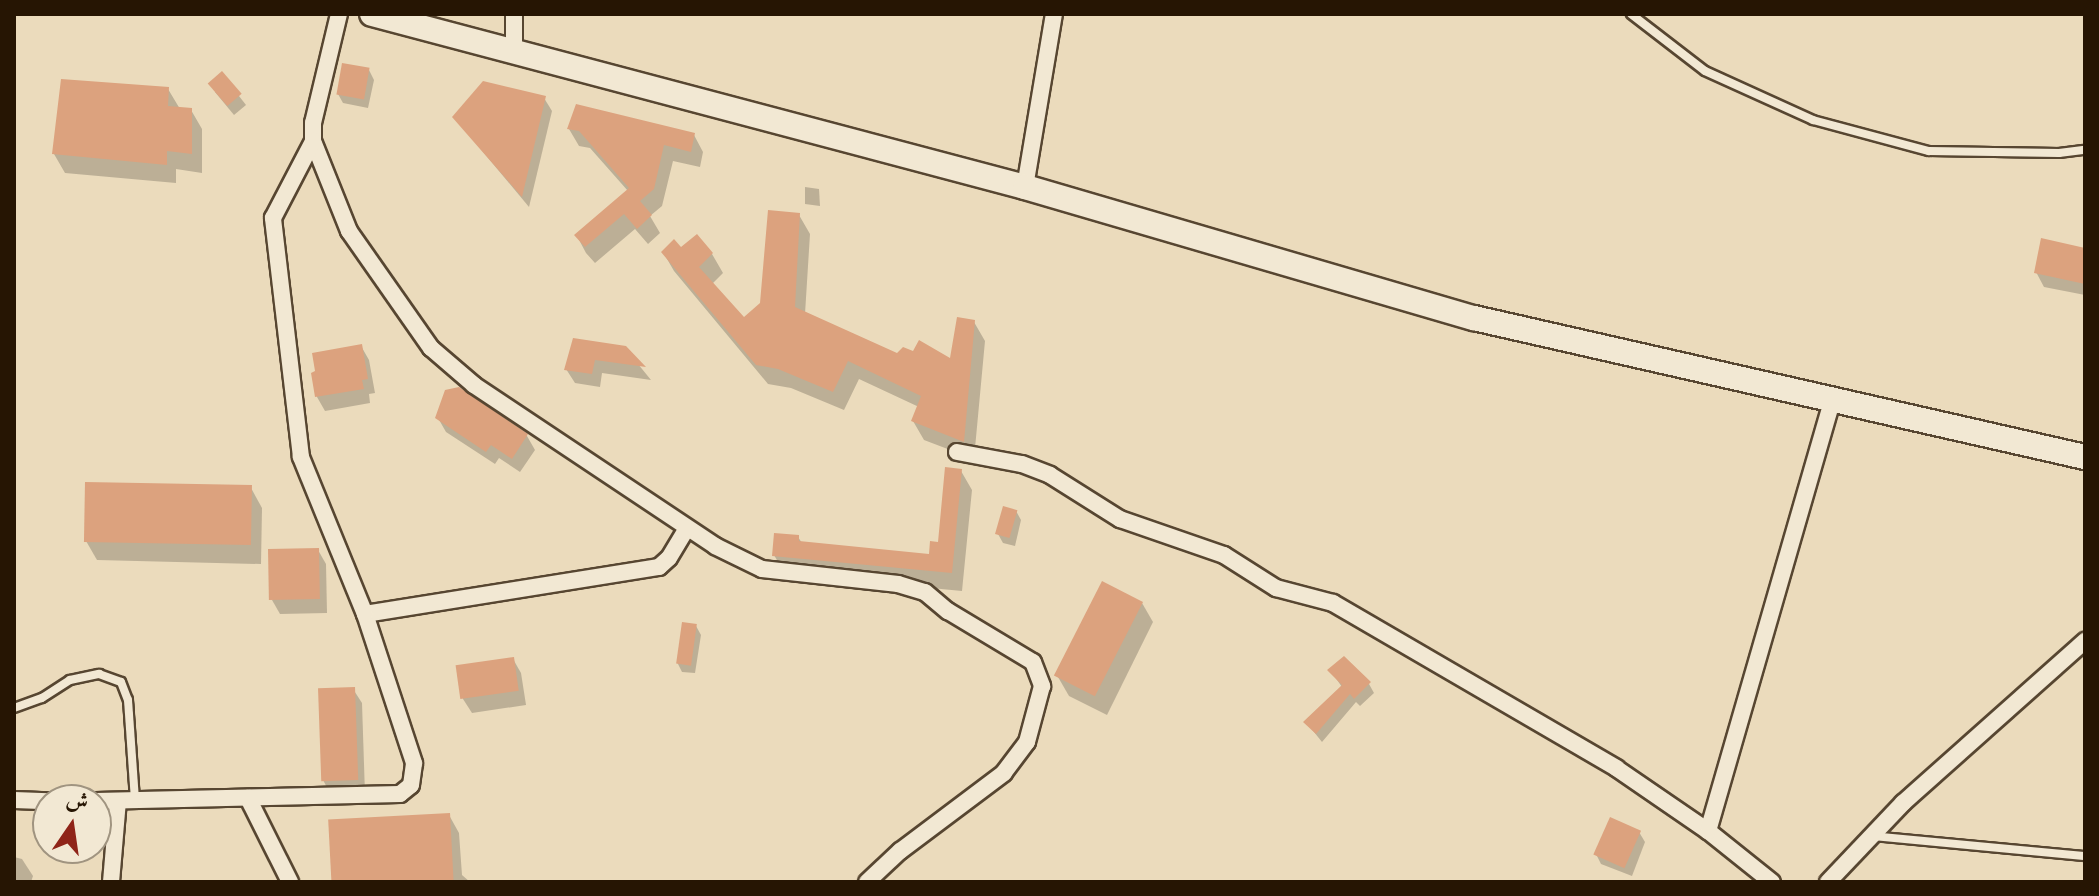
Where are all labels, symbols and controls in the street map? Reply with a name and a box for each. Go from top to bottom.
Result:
north arrow [32,784,112,864]
text: ش [63,785,91,820]

